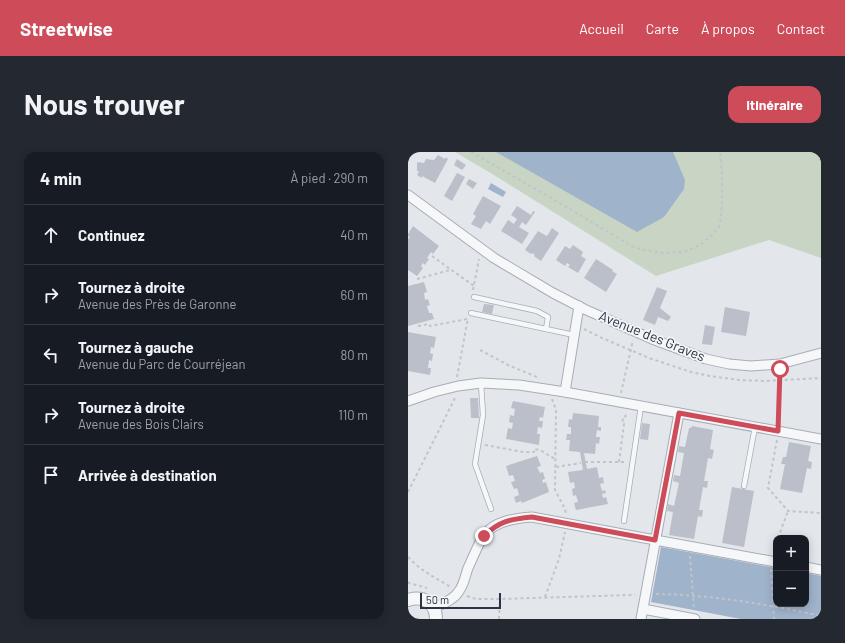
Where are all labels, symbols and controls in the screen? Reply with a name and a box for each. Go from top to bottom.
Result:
text: Streetwise [20,17,113,40]
text: Accueil [579,20,624,37]
text: Carte [646,20,679,37]
text: À propos [701,20,755,37]
text: Contact [777,20,825,37]
button: Itinéraire [728,86,821,123]
text: Nous trouver [24,87,185,121]
text: 4 min [40,168,82,188]
text: À pied · 290 m [291,170,368,186]
icon: ahead [40,224,62,246]
text: Continuez [78,226,145,244]
text: 40 m [340,227,368,243]
text: Tournez à droite [78,278,185,296]
icon: right [40,284,62,306]
text: 60 m [341,287,368,303]
text: Avenue des Près de Garonne [78,296,236,312]
street label: Avenue des Graves [597,306,708,365]
text: Tournez à gauche [78,338,194,356]
icon: left [40,344,62,366]
text: 80 m [341,347,368,363]
text: Avenue du Parc de Courréjean [78,356,246,372]
route start [771,360,789,378]
text: Tournez à droite [78,398,185,416]
icon: right [40,404,62,426]
text: 110 m [338,407,368,423]
text: Avenue des Bois Clairs [78,416,204,432]
icon: arrive [40,464,62,486]
text: Arrivée à destination [78,466,217,484]
route end [475,527,493,545]
map controls [773,535,809,607]
button: + [773,535,809,571]
button: − [773,571,809,607]
scale bar [420,591,501,610]
text: 50 m [426,593,449,606]

